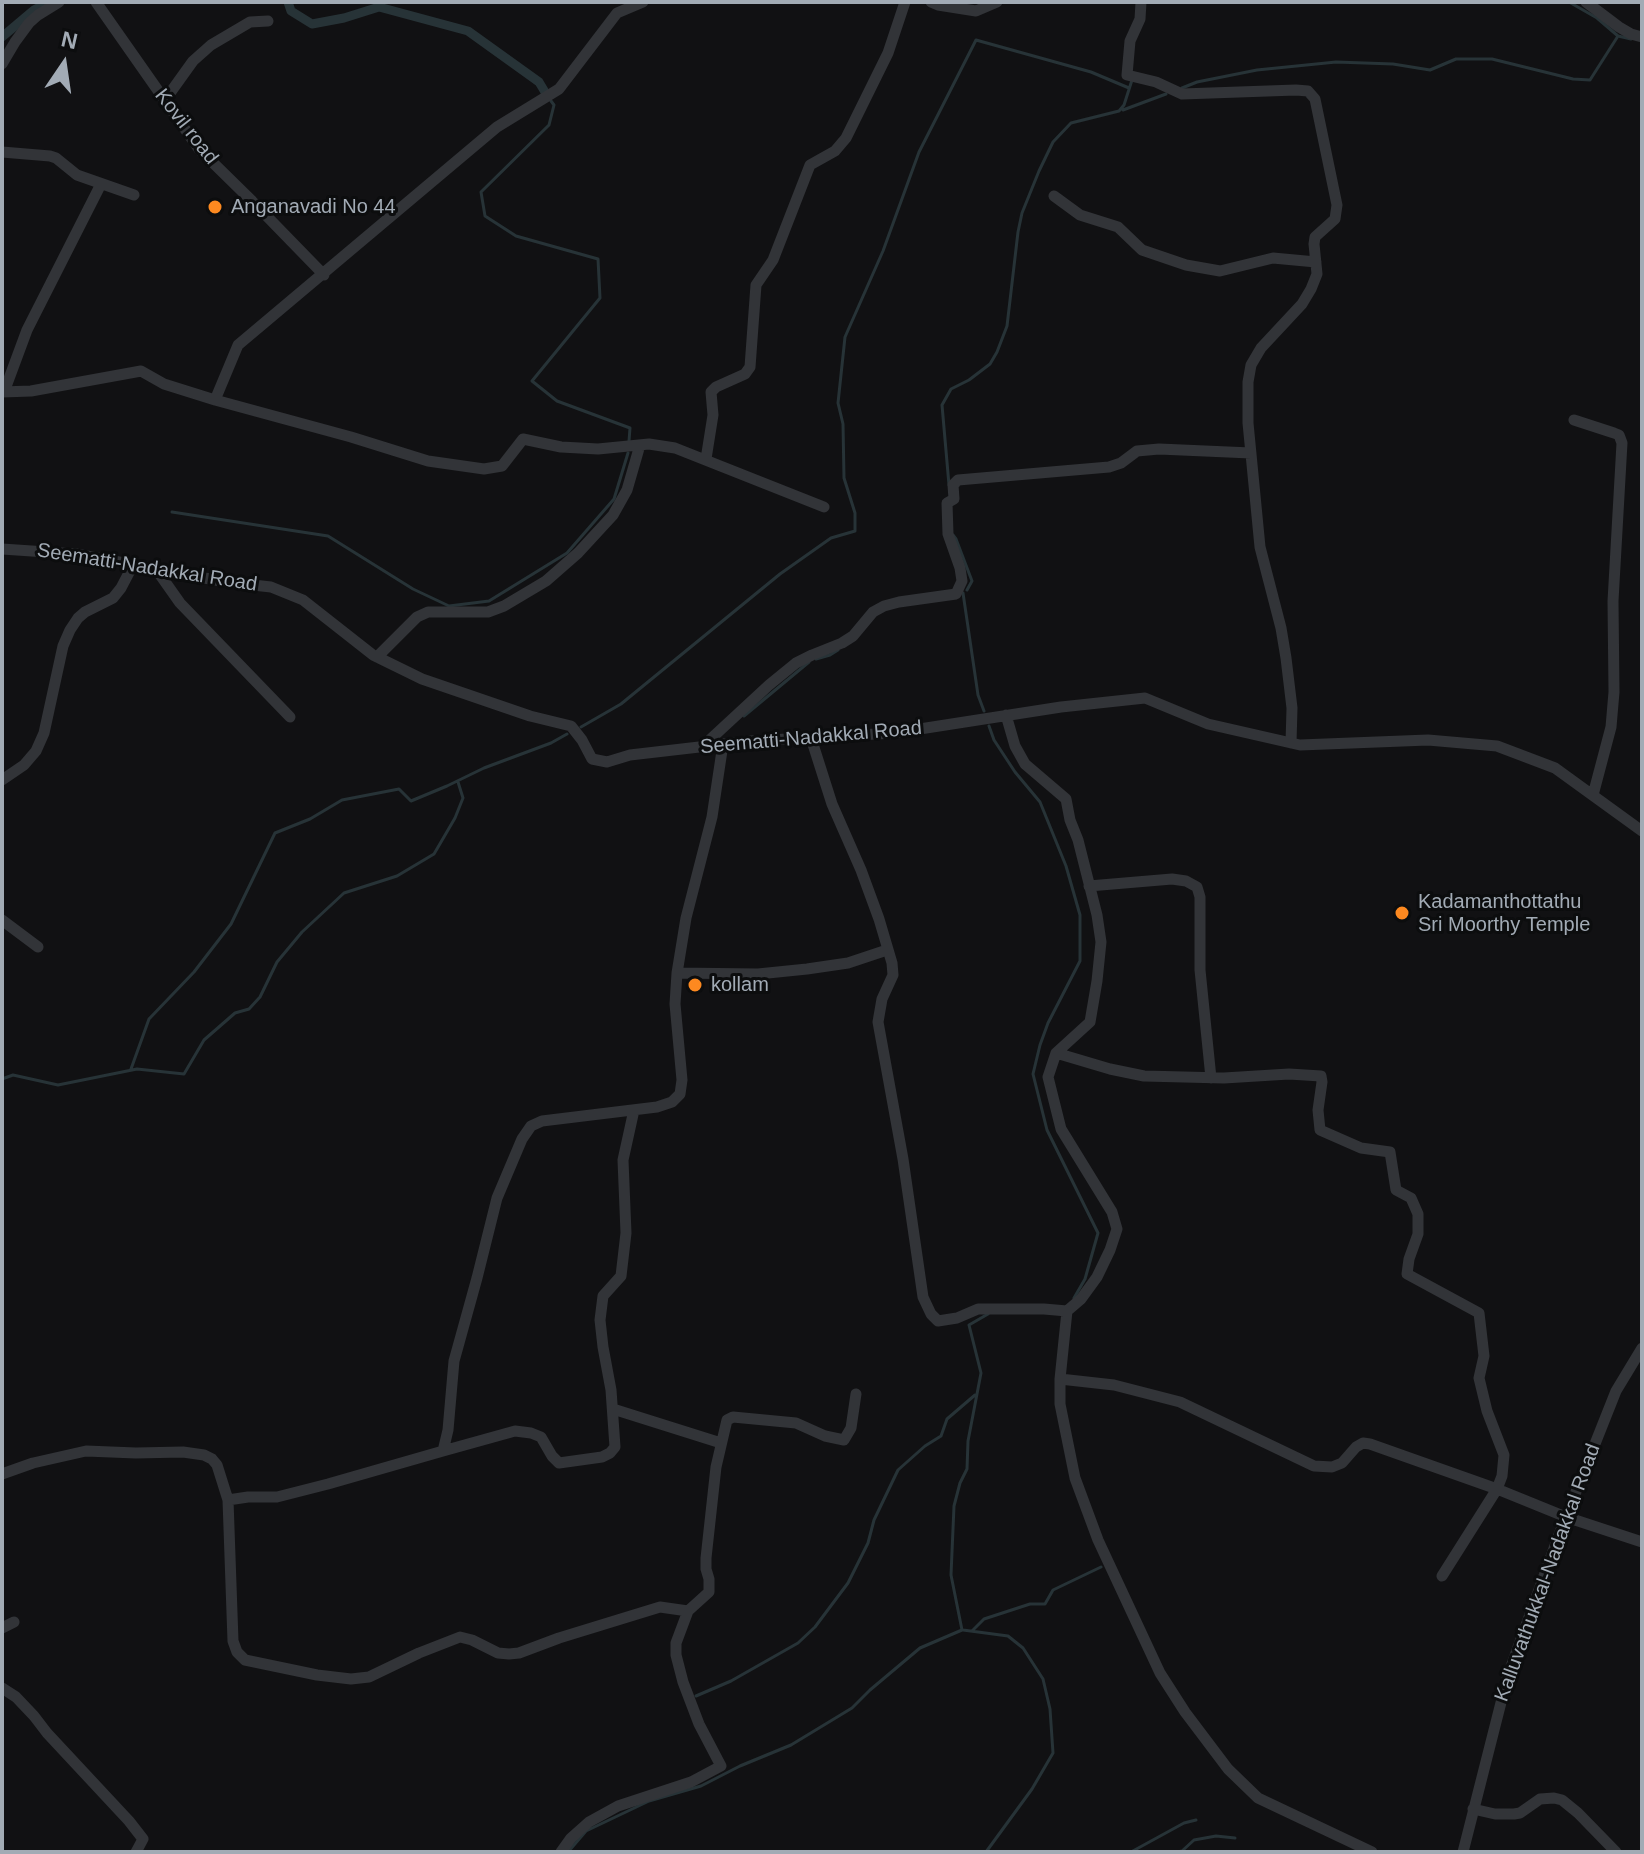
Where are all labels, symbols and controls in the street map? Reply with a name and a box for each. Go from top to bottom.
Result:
north arrow [24,24,104,104]
text: N [59,26,80,54]
street label: Kovil road [149,85,223,169]
place label: Anganavadi No 44 [231,195,396,219]
marker: Anganavadi No 44 [206,198,224,216]
street label: Seematti-Nadakkal Road [35,539,259,597]
street label: Seematti-Nadakkal Road [699,716,923,760]
place label: Kadamanthottathu Sri Moorthy Temple [1418,890,1590,937]
marker: Kadamanthottathu Sri Moorthy Temple [1393,904,1411,922]
place label: kollam [711,973,769,997]
marker: kollam [686,976,704,994]
street label: Kalluvathukkal-Nadakkal Road [1490,1441,1606,1705]

